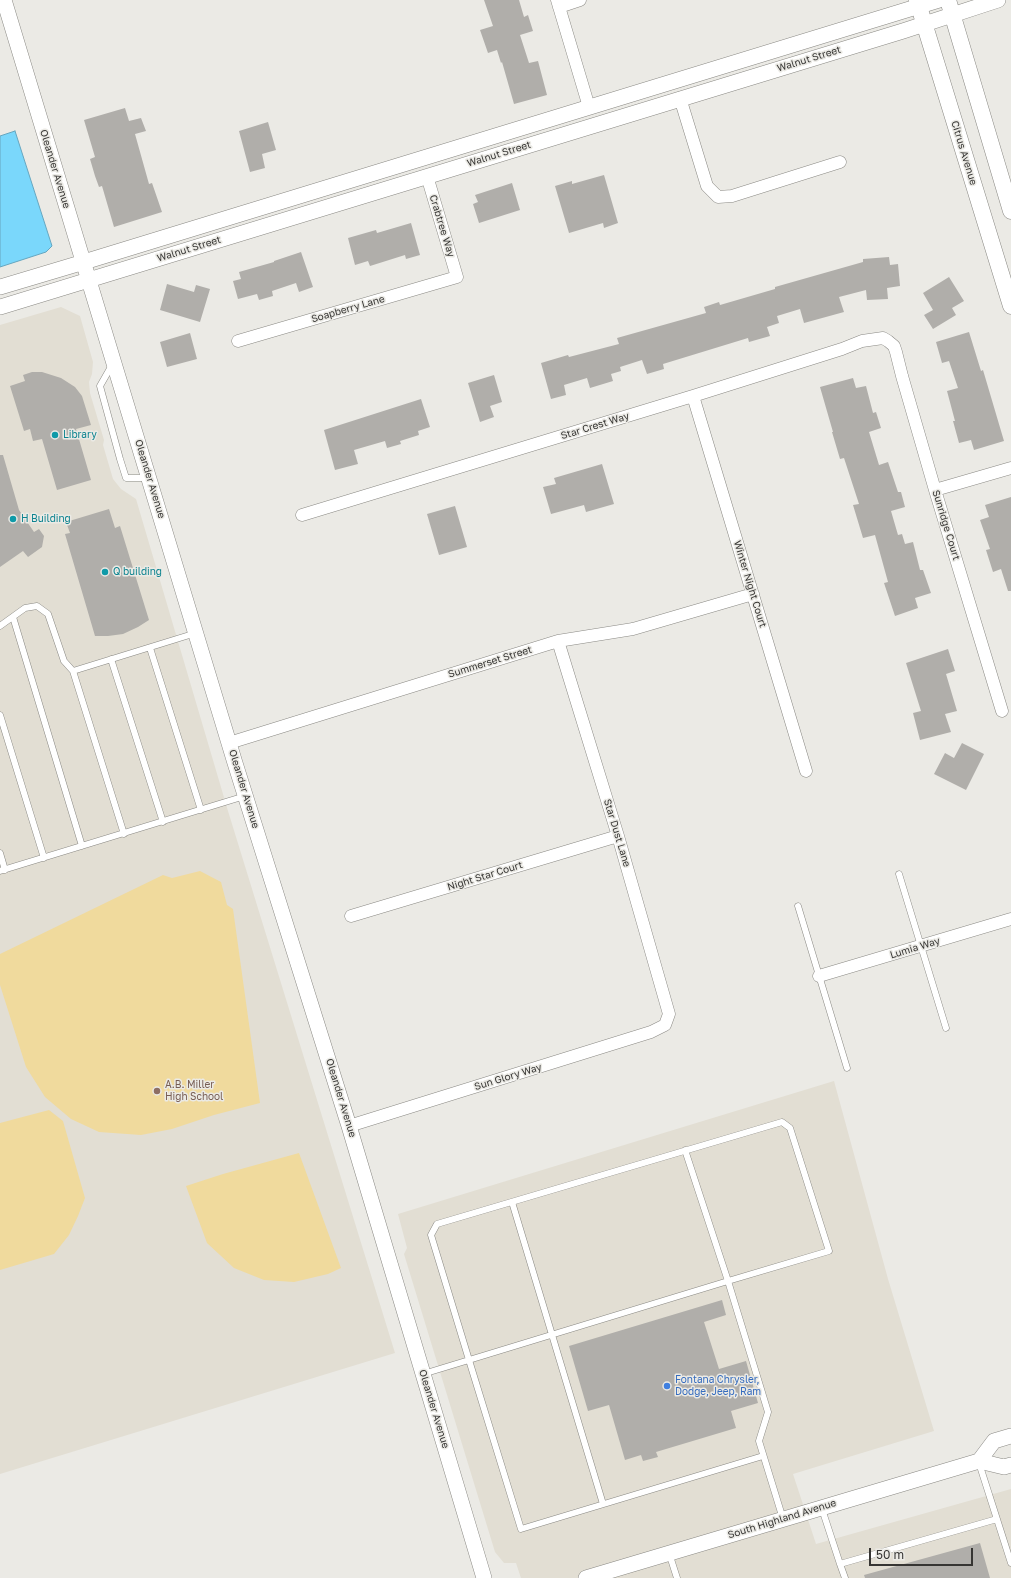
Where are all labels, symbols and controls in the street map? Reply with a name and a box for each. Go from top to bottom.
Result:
street label: Walnut Street [776,44,842,74]
street label: Citrus Avenue [949,119,979,187]
street label: Oleander Avenue [37,128,73,210]
street label: Walnut Street [466,139,532,169]
street label: Crabtree Way [427,193,457,259]
street label: Walnut Street [156,234,222,264]
street label: Soapberry Lane [310,293,386,325]
street label: Star Crest Way [559,410,631,442]
place label: Library [63,429,97,441]
marker: Library [50,430,60,440]
street label: Oleander Avenue [132,438,168,520]
street label: Sunridge Court [930,488,962,562]
place label: H Building [21,513,71,525]
marker: H Building [8,514,18,524]
street label: Winter Night Court [731,539,769,629]
place label: Q building [113,566,162,578]
marker: Q building [100,567,110,577]
street label: Summerset Street [447,644,533,680]
street label: Oleander Avenue [226,748,262,830]
street label: Star Dust Lane [601,798,633,868]
street label: Night Star Court [446,859,524,893]
street label: Lumia Way [889,935,941,961]
street label: Oleander Avenue [323,1057,359,1139]
street label: Sun Glory Way [473,1061,543,1093]
place label: A.B. Miller High School [165,1079,223,1102]
marker: A.B. Miller High School [152,1086,162,1096]
street label: Oleander Avenue [416,1368,452,1450]
place label: Fontana Chrysler, Dodge, Jeep, Ram [675,1374,761,1398]
marker: Fontana Chrysler, Dodge, Jeep, Ram [662,1381,672,1391]
street label: South Highland Avenue [726,1497,838,1541]
scale bar [871,1540,975,1566]
text: 50 m [876,1547,904,1562]

